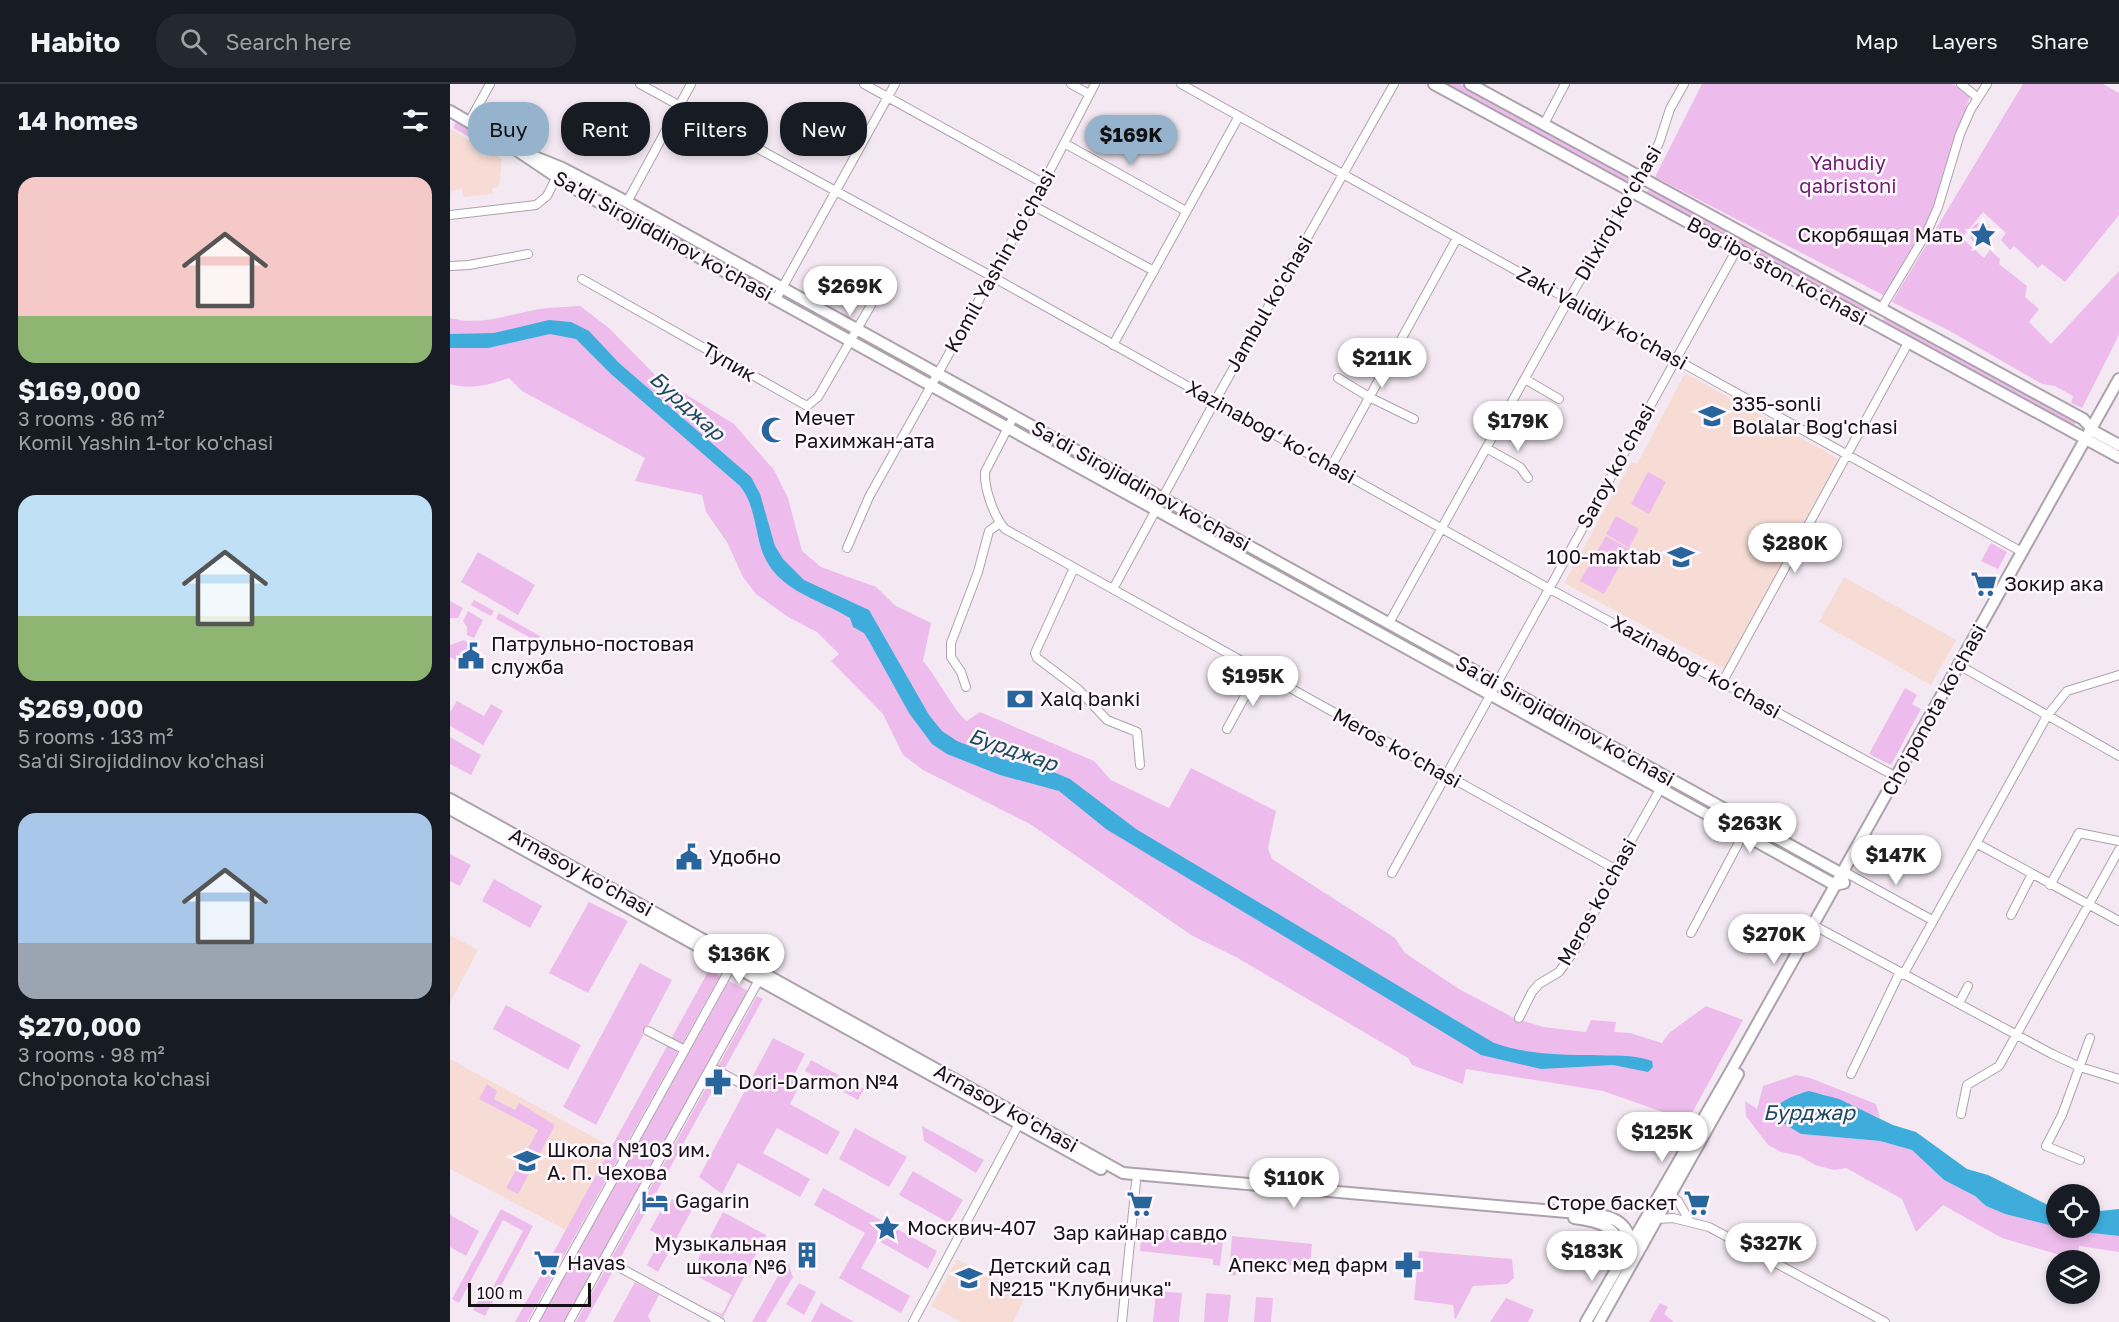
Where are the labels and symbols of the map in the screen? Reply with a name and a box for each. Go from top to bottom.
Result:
pin: $169K [1089,115,1173,166]
street label: Dilxiroj ko‘chasi [1569,141,1665,284]
park label: Yahudiy qabristoni [1799,150,1897,197]
street label: Sa'di Sirojiddinov ko'chasi [550,165,777,305]
street label: Komil Yashin koʻchasi [939,165,1059,356]
street label: Bogʻiboʻston koʻchasi [1683,211,1872,330]
place icon: Скорбящая Мать [1968,220,1998,250]
place label: Скорбящая Мать [1797,222,1963,246]
street label: Jambul ko'chasi [1219,231,1317,376]
street label: Zaki Validiy ko'chasi [1513,260,1692,374]
pin: $269K [808,266,892,317]
street label: Тупик [699,336,760,386]
pin: $211K [1340,338,1424,389]
water label: Бурджар [645,365,732,447]
street label: Xazinabog‘ ko‘chasi [1182,375,1360,488]
place label: 335-sonli Bolalar Bog'chasi [1732,391,1898,438]
street label: Saroy ko‘chasi [1571,399,1659,532]
pin: $179K [1476,401,1560,452]
school or university icon: 335-sonli Bolalar Bog'chasi [1697,401,1727,431]
place label: Мечет Рахимжан-ата [794,405,935,452]
mosque icon: Мечет Рахимжан-ата [759,415,789,445]
street label: Sa'di Sirojiddinov ko'chasi [1028,415,1255,555]
pin: $280K [1753,523,1837,574]
school or university icon: 100-maktab [1666,542,1696,572]
place label: 100-maktab [1547,544,1661,568]
supermarket icon: Зокир ака [1969,569,1999,599]
place label: Зокир ака [2004,571,2104,595]
street label: Xazinabog‘ ko‘chasi [1607,610,1785,723]
street label: Cho'ponota ko'chasi [1876,620,1990,799]
place label: Патрульно-постовая служба [491,631,694,678]
public building icon: Патрульно-постовая служба [456,641,486,671]
street label: Sa'di Sirojiddinov ko'chasi [1452,650,1679,790]
pin: $195K [1211,656,1295,707]
bank icon: Xalq banki [1005,684,1035,714]
place label: Xalq banki [1040,686,1140,710]
street label: Meros ko‘chasi [1329,702,1466,792]
water label: Бурджар [966,722,1063,777]
pin: $263K [1708,803,1792,854]
street label: Arnasoy ko'chasi [505,822,658,921]
street label: Meros ko'chasi [1551,834,1641,969]
pin: $147K [1854,835,1938,886]
public building icon: Удобно [674,842,704,872]
place label: Удобно [709,844,781,868]
pin: $270K [1732,914,1816,965]
pin: $136K [697,934,781,985]
street label: Arnasoy ko'chasi [930,1058,1083,1157]
pharmacy icon: Dori-Darmon №4 [703,1067,733,1097]
place label: Dori-Darmon №4 [738,1069,899,1093]
water label: Бурджар [1763,1099,1857,1125]
pin: $125K [1620,1112,1704,1163]
place label: Школа №103 им. А. П. Чехова [547,1137,711,1184]
school or university icon: Школа №103 им. А. П. Чехова [512,1146,542,1176]
pin: $110K [1252,1158,1336,1209]
hotel icon: Gagarin [640,1186,670,1216]
place label: Gagarin [675,1188,749,1212]
supermarket icon: Сторе баскет [1682,1188,1712,1218]
supermarket icon: Зар кайнар савдо [1125,1189,1155,1219]
place label: Сторе баскет [1547,1190,1677,1214]
place icon: Москвич-407 [872,1213,902,1243]
place label: Москвич-407 [907,1215,1036,1239]
place label: Зар кайнар савдо [1053,1220,1227,1244]
pin: $327K [1729,1223,1813,1274]
place label: Mузыкальная школа №6 [654,1231,787,1278]
pin: $183K [1550,1231,1634,1282]
building icon: Mузыкальная школа №6 [792,1240,822,1270]
supermarket icon: Havas [532,1248,562,1278]
place label: Havas [567,1250,626,1274]
pharmacy icon: Апекс мед фарм [1393,1250,1423,1280]
place label: Апекс мед фарм [1228,1252,1388,1276]
place label: Детский сад №215 "Клубничка" [989,1253,1172,1300]
school or university icon: Детский сад №215 "Клубничка" [954,1263,984,1293]
scale bar [468,1280,591,1308]

